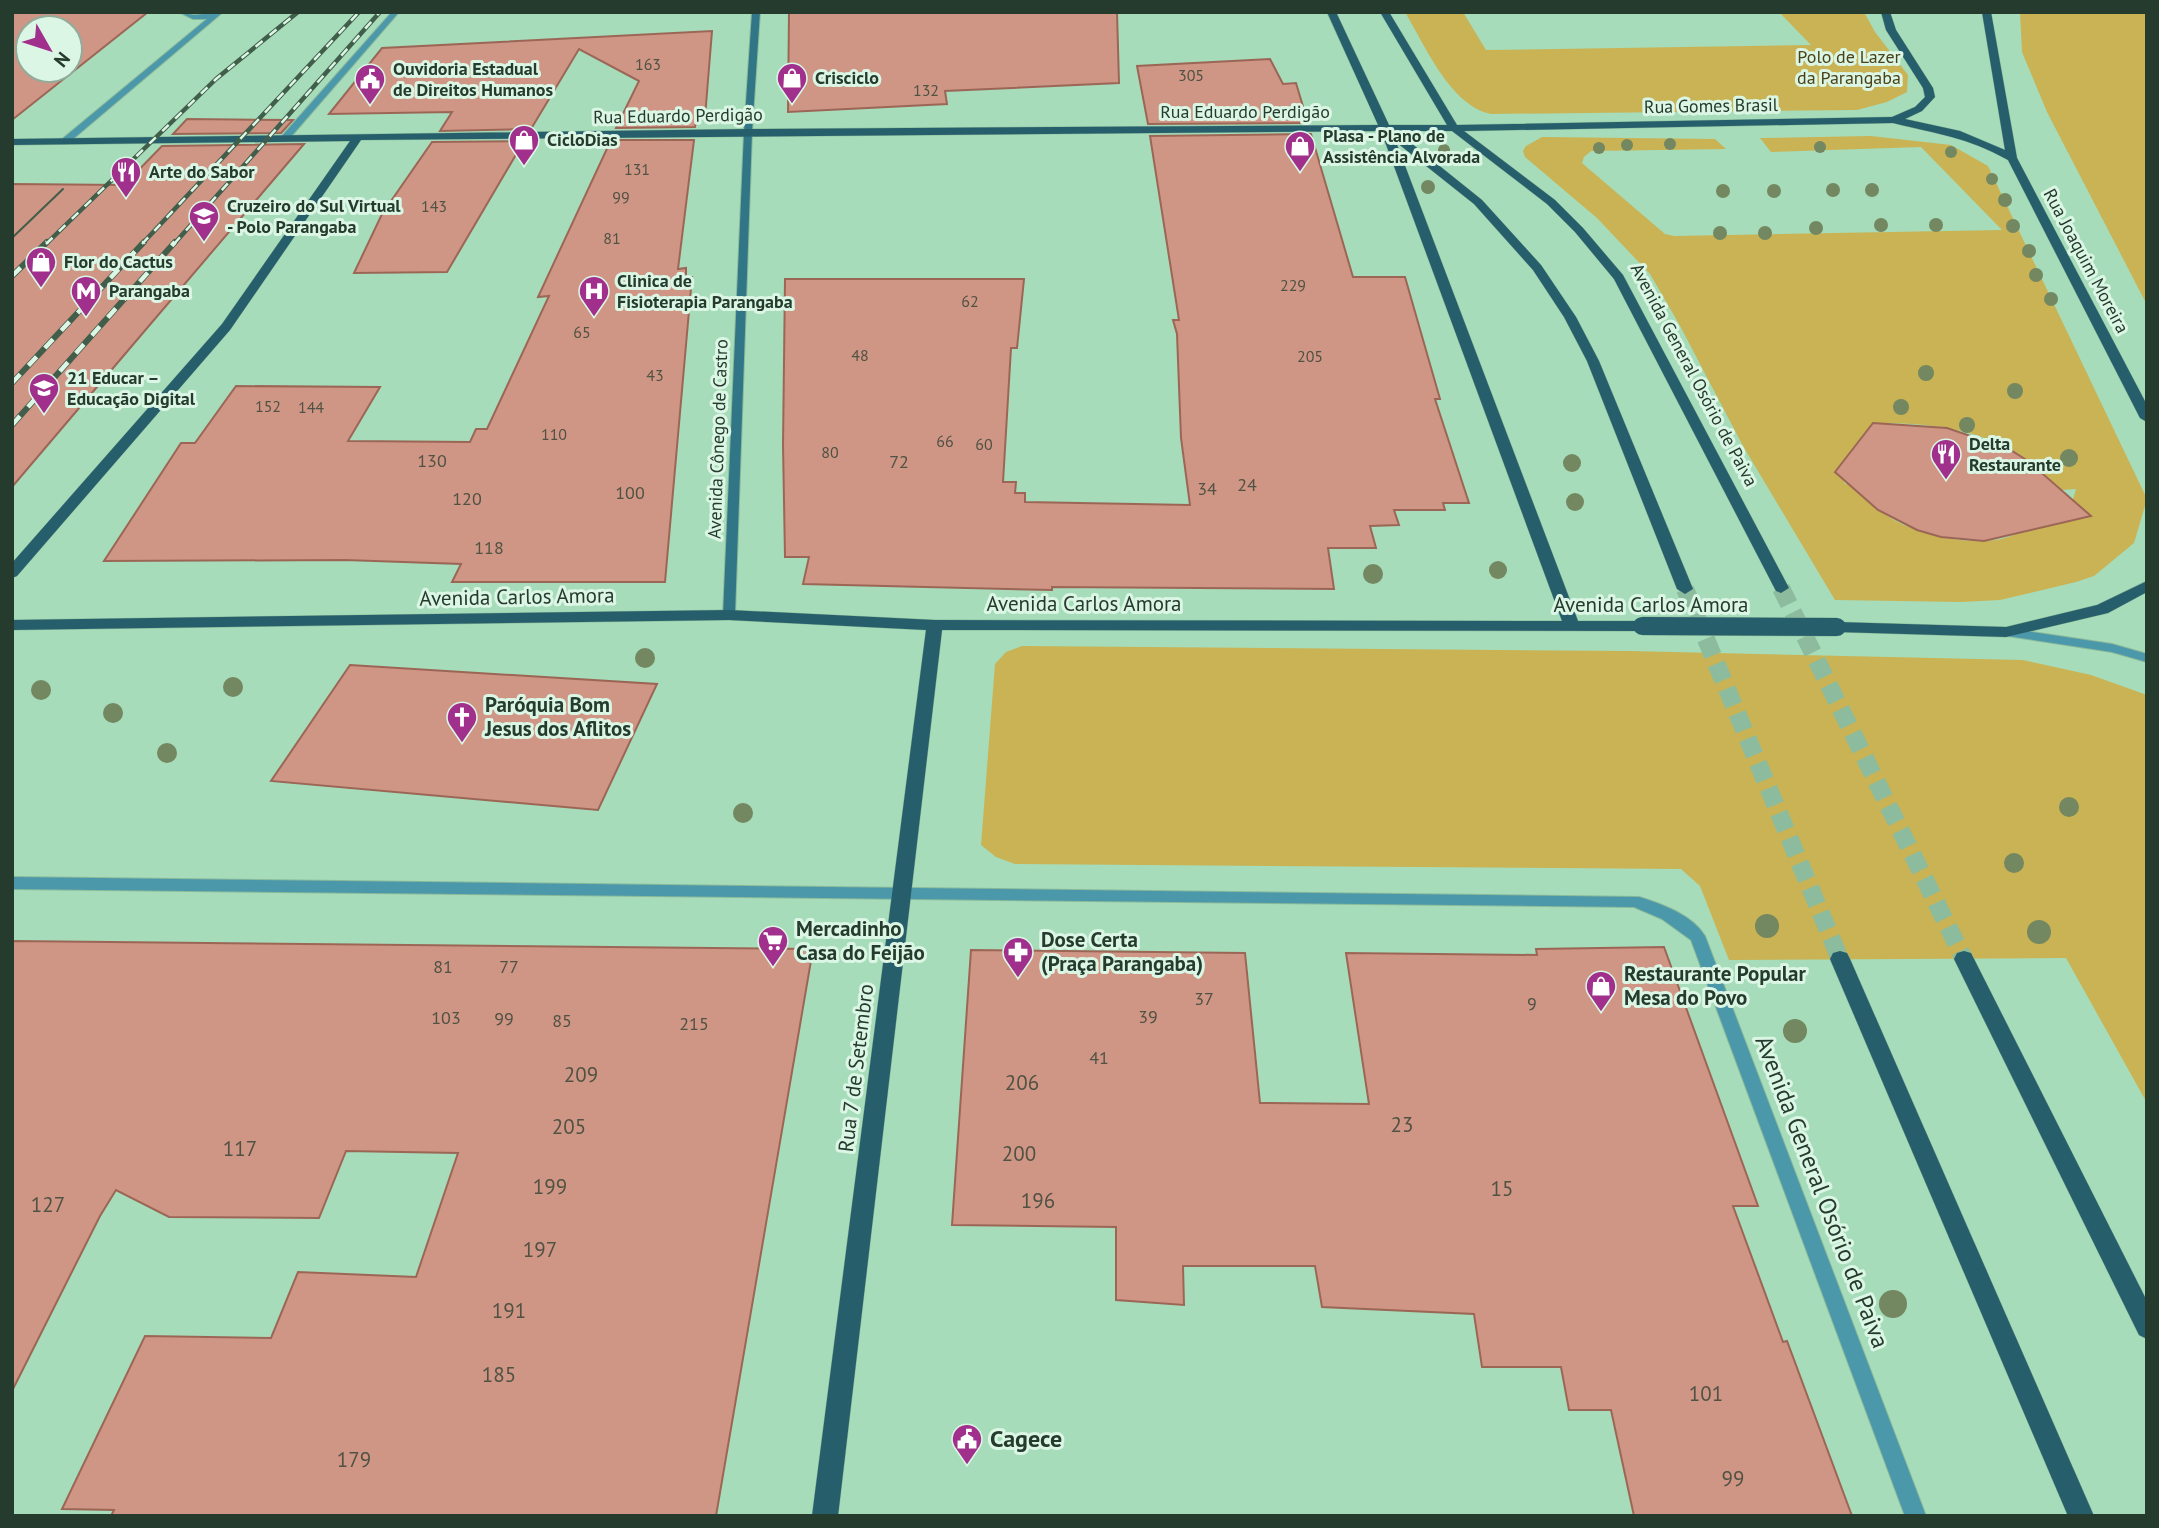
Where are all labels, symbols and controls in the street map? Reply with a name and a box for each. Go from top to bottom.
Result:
north arrow [14,14,84,84]
park label: Polo de Lazer da Parangaba [1797,45,1901,89]
text: N [49,47,75,72]
house number: 163 [635,54,661,74]
place label: Ouvidoria Estadual de Direitos Humanos [393,57,553,101]
shop icon: Crisciclo [775,61,809,105]
public building icon: Ouvidoria Estadual de Direitos Humanos [353,62,387,106]
house number: 305 [1178,65,1204,85]
place label: Crisciclo [815,66,879,89]
house number: 132 [913,80,939,100]
street label: Rua Gomes Brasil [1644,93,1779,118]
street label: Rua Eduardo Perdigão [1160,100,1330,123]
street label: Rua Eduardo Perdigão [593,103,763,128]
shop icon: CicloDias [507,123,541,167]
place label: Plasa - Plano de Assistência Alvorada [1323,124,1480,168]
place label: CicloDias [547,128,618,151]
shop icon: Plasa - Plano de Assistência Alvorada [1283,129,1317,173]
restaurant icon: Arte do Sabor [109,155,143,199]
house number: 131 [624,159,650,179]
place label: Arte do Sabor [149,160,255,183]
street label: Rua Joaquim Moreira [2039,185,2134,337]
house number: 99 [612,187,630,207]
place label: Cruzeiro do Sul Virtual - Polo Parangaba [227,194,401,238]
house number: 143 [421,196,447,216]
school or university icon: Cruzeiro do Sul Virtual - Polo Parangaba [187,199,221,243]
house number: 81 [603,228,621,248]
shop icon: Flor do Cactus [24,245,58,289]
place label: Flor do Cactus [64,250,173,273]
street label: Avenida General Osório de Paiva [1626,259,1763,490]
place label: Clinica de Fisioterapia Parangaba [617,269,793,313]
metro station icon: Parangaba [69,274,103,318]
hospital icon: Clinica de Fisioterapia Parangaba [577,274,611,318]
house number: 229 [1280,275,1306,295]
place label: Parangaba [109,279,190,302]
house number: 62 [961,291,979,311]
house number: 65 [573,322,591,342]
street label: Avenida Cônego de Castro [703,339,732,539]
house number: 48 [851,345,869,365]
house number: 205 [1297,346,1323,366]
house number: 43 [646,365,664,385]
place label: 21 Educar – Educação Digital [67,366,196,410]
school or university icon: 21 Educar – Educação Digital [27,371,61,415]
house number: 152 [255,396,281,416]
house number: 144 [298,397,324,417]
house number: 110 [541,424,567,444]
house number: 66 [936,431,954,451]
place label: Delta Restaurante [1969,432,2061,476]
house number: 60 [975,434,993,454]
restaurant icon: Delta Restaurante [1929,437,1963,481]
house number: 80 [821,442,839,462]
house number: 130 [417,449,447,472]
house number: 72 [889,450,909,473]
house number: 24 [1237,473,1257,496]
house number: 34 [1197,477,1217,500]
house number: 100 [615,481,645,504]
house number: 120 [452,487,482,510]
house number: 118 [474,536,504,559]
street label: Avenida Carlos Amora [419,581,615,612]
street label: Avenida Carlos Amora [986,590,1182,617]
street label: Avenida Carlos Amora [1553,591,1749,618]
place label: Paróquia Bom Jesus dos Aflitos [484,691,631,742]
church icon: Paróquia Bom Jesus dos Aflitos [445,700,479,744]
place label: Mercadinho Casa do Feijão [796,915,925,966]
supermarket icon: Mercadinho Casa do Feijão [756,924,790,968]
place label: Dose Certa (Praça Parangaba) [1041,926,1203,977]
pharmacy icon: Dose Certa (Praça Parangaba) [1001,935,1035,979]
house number: 81 [433,955,453,978]
house number: 77 [499,955,519,978]
place label: Restaurante Popular Mesa do Povo [1624,960,1806,1011]
shop icon: Restaurante Popular Mesa do Povo [1584,969,1618,1013]
street label: Rua 7 de Setembro [832,982,879,1154]
house number: 37 [1194,987,1214,1010]
house number: 9 [1527,992,1537,1015]
house number: 39 [1138,1005,1158,1028]
house number: 103 [431,1006,461,1029]
house number: 99 [494,1007,514,1030]
house number: 85 [552,1009,572,1032]
house number: 215 [679,1012,709,1035]
street label: Avenida General Osório de Paiva [1748,1031,1896,1352]
house number: 41 [1089,1046,1109,1069]
house number: 209 [564,1061,598,1088]
house number: 206 [1005,1069,1039,1096]
house number: 23 [1391,1111,1413,1138]
house number: 205 [552,1113,586,1140]
house number: 117 [223,1135,257,1162]
house number: 200 [1002,1140,1036,1167]
house number: 199 [533,1173,567,1200]
house number: 15 [1491,1175,1513,1202]
house number: 196 [1021,1187,1055,1214]
house number: 127 [31,1191,65,1218]
house number: 197 [523,1236,557,1263]
house number: 191 [492,1297,526,1324]
house number: 185 [482,1361,516,1388]
house number: 101 [1689,1380,1723,1407]
public building icon: Cagece [950,1422,984,1466]
place label: Cagece [990,1423,1062,1454]
house number: 179 [337,1446,371,1473]
house number: 99 [1722,1465,1744,1492]

